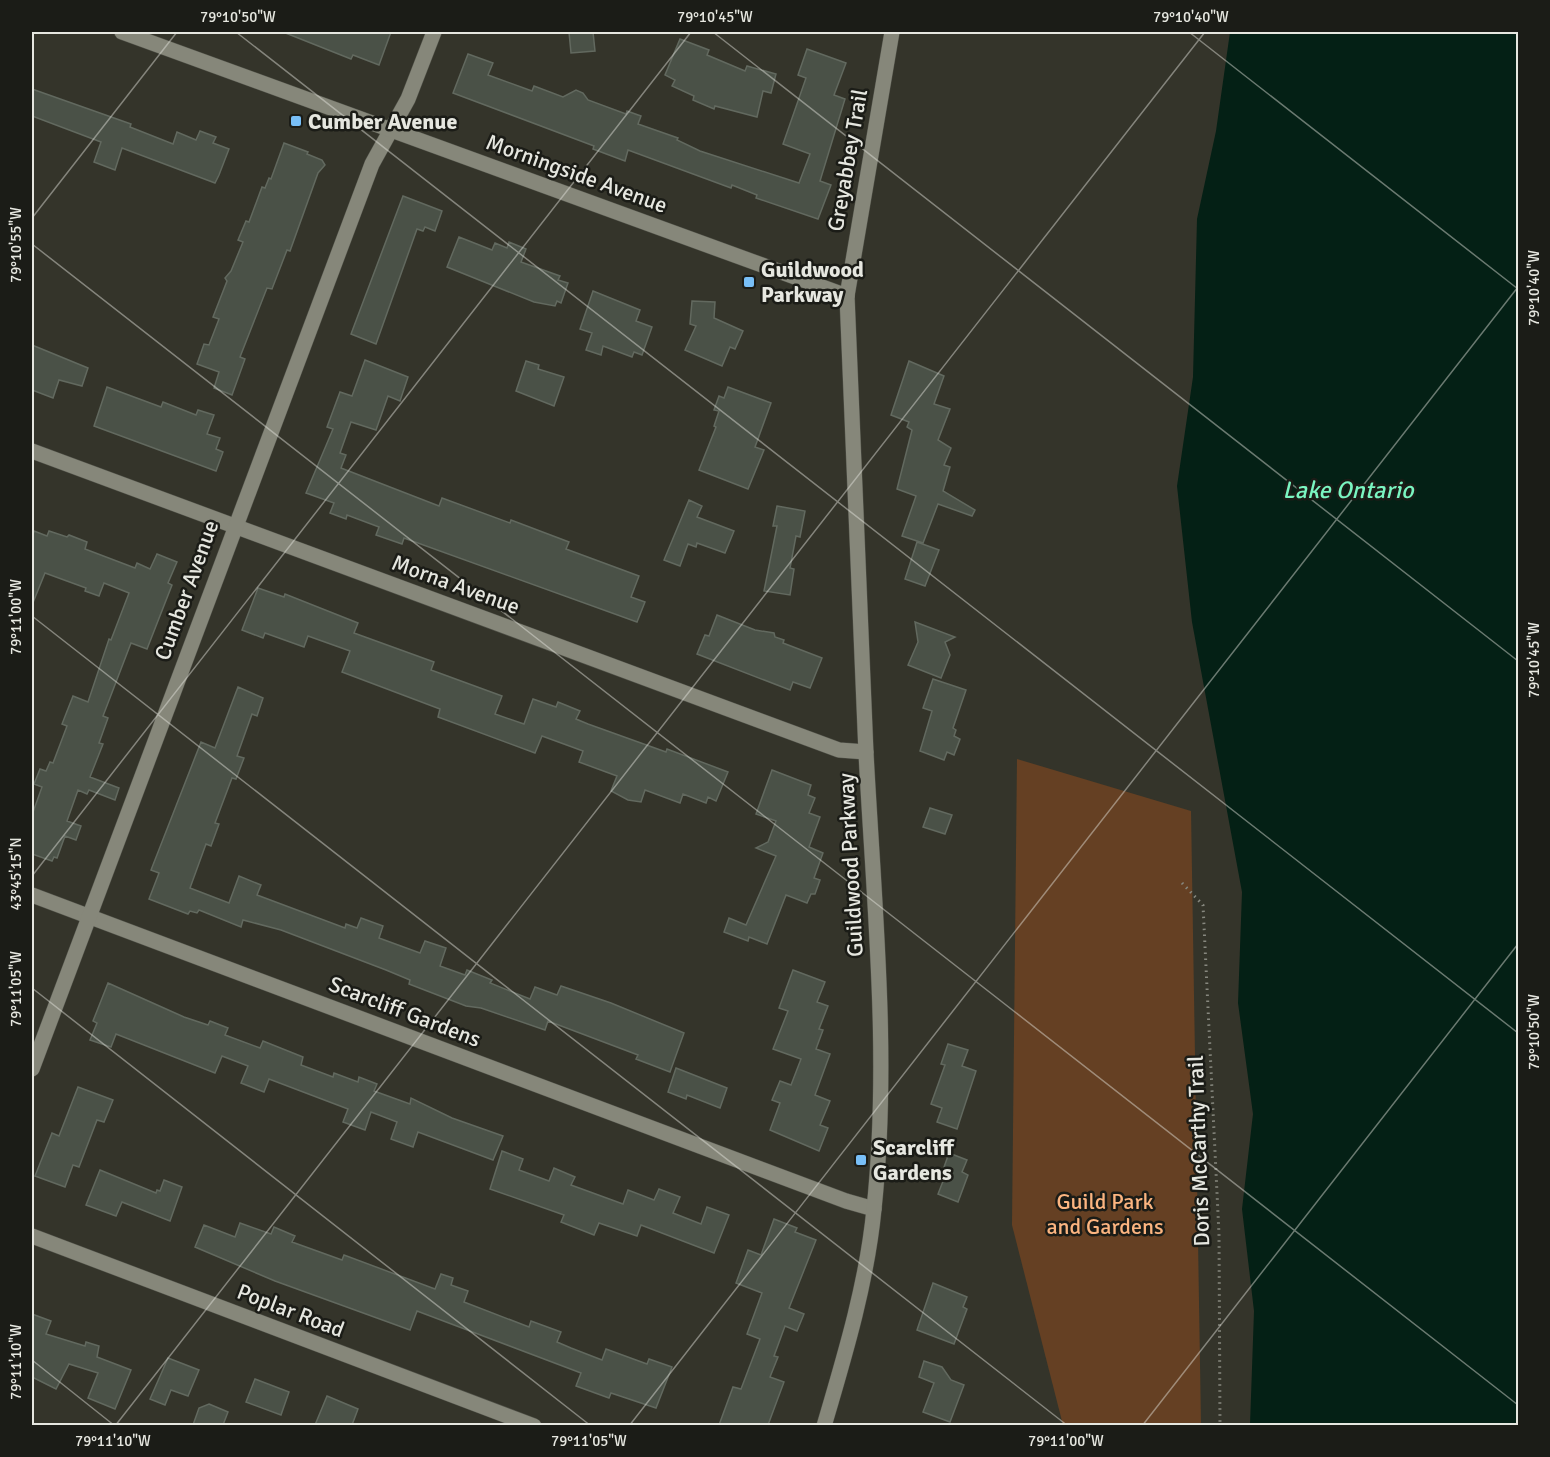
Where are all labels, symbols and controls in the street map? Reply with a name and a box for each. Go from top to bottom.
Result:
text: 79°10'50"W [200,8,276,26]
text: 79°10'45"W [677,8,753,26]
text: 79°10'40"W [1153,8,1229,26]
street label: Greyabbey Trail [822,87,873,233]
place label: Cumber Avenue [308,108,457,135]
marker: Cumber Avenue [289,114,303,128]
street label: Morningside Avenue [483,128,671,219]
text: 79°10'55"W [7,207,25,283]
text: 79°10'40"W [1525,250,1543,326]
place label: Guildwood Parkway [761,256,864,308]
marker: Guildwood Parkway [742,275,756,289]
water label: Lake Ontario [1283,475,1415,505]
street label: Cumber Avenue [149,516,224,664]
street label: Morna Avenue [388,549,523,620]
text: 79°11'00"W [7,579,25,655]
text: 79°10'45"W [1525,622,1543,698]
street label: Guildwood Parkway [832,772,869,958]
text: 43°45'15"N [7,837,25,911]
text: 79°11'05"W [7,951,25,1027]
street label: Scarcliff Gardens [325,970,485,1053]
text: 79°10'50"W [1525,994,1543,1070]
street label: Doris McCarthy Trail [1182,1055,1215,1247]
place label: Scarcliff Gardens [873,1134,955,1186]
marker: Scarcliff Gardens [854,1153,868,1167]
park label: Guild Park and Gardens [1046,1188,1164,1240]
street label: Poplar Road [233,1278,348,1343]
text: 79°11'10"W [7,1324,25,1400]
text: 79°11'10"W [75,1432,151,1450]
text: 79°11'05"W [551,1432,627,1450]
text: 79°11'00"W [1028,1432,1104,1450]

